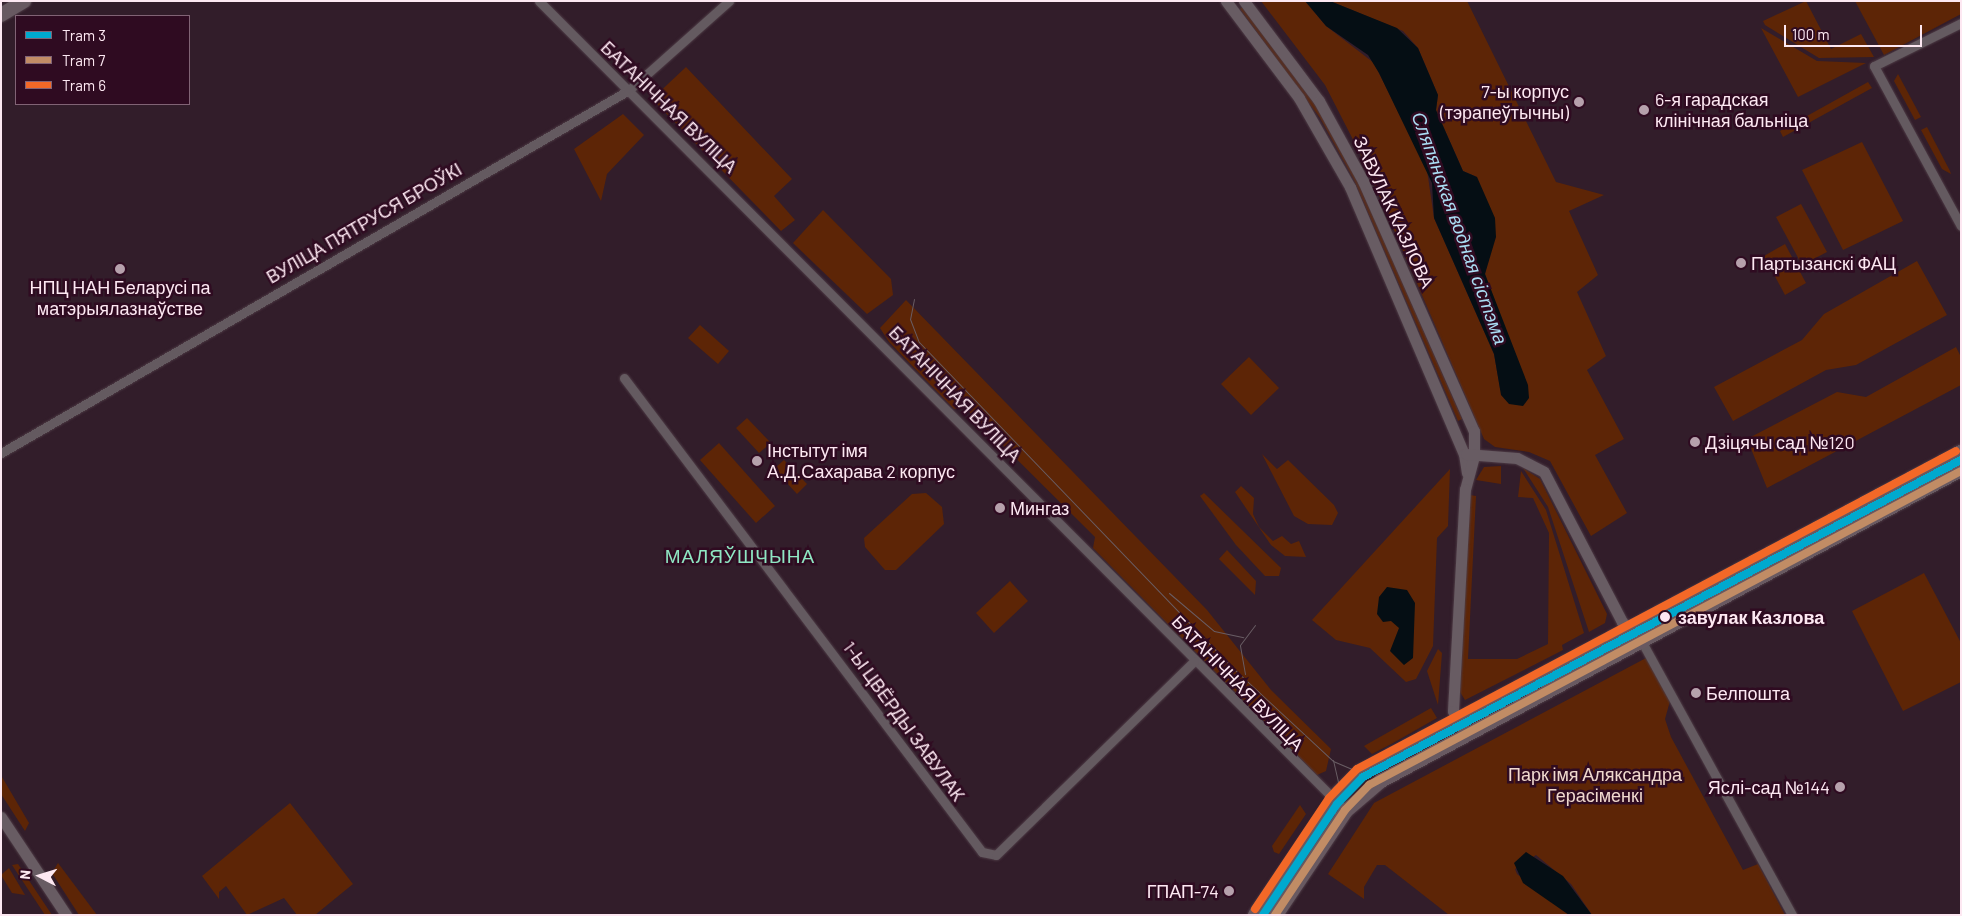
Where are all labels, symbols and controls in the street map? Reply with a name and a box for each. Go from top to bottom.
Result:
legend [15,15,190,105]
scale bar [1787,15,1924,47]
text: 100 m [1792,25,1830,43]
text: Tram 3 [62,26,106,44]
street label: БАТАНІЧНАЯ ВУЛІЦА [597,37,741,177]
text: Tram 7 [62,51,105,69]
text: Tram 6 [62,76,106,94]
place label: 7-ы корпус (тэрапеўтычны) [1440,81,1569,124]
place label: 6-я гарадская клінічная бальніца [1655,89,1808,132]
marker: 7-ы корпус (тэрапеўтычны) [1573,96,1585,108]
marker: 6-я гарадская клінічная бальніца [1637,103,1651,117]
water label: Сляпянская водная сістэма [1407,109,1513,347]
street label: ЗАВУЛАК КАЗЛОВА [1349,133,1439,291]
street label: ВУЛІЦА ПЯТРУСЯ БРОЎКІ [263,158,465,288]
place label: Партызанскі ФАЦ [1751,252,1896,274]
marker: Партызанскі ФАЦ [1735,257,1747,269]
marker: НПЦ НАН Беларусі па матэрыялазнаўстве [114,263,126,275]
place label: НПЦ НАН Беларусі па матэрыялазнаўстве [29,277,211,320]
street label: БАТАНІЧНАЯ ВУЛІЦА [885,322,1025,466]
place label: Дзіцячы сад №120 [1705,431,1855,453]
marker: Дзіцячы сад №120 [1689,436,1701,448]
place label: Інстытут імя А.Д.Сахарава 2 корпус [767,440,955,482]
marker: Інстытут імя А.Д.Сахарава 2 корпус [751,455,763,467]
place label: Мингаз [1010,497,1069,519]
marker: Мингаз [994,502,1006,514]
district label: МАЛЯЎШЧЫНА [664,545,816,567]
place label: завулак Казлова [1678,606,1824,628]
marker: завулак Казлова [1656,608,1674,626]
street label: БАТАНІЧНАЯ ВУЛІЦА [1168,611,1308,755]
street label: 1-Ы ЦВЁРДЫ ЗАВУЛАК [839,637,969,805]
place label: Белпошта [1706,682,1790,704]
marker: Белпошта [1690,687,1702,699]
park label: Парк імя Аляксандра Герасіменкі [1508,764,1682,806]
place label: Яслі-сад №144 [1708,776,1830,798]
marker: Яслі-сад №144 [1834,781,1846,793]
north arrow [15,851,65,901]
text: N [16,869,33,880]
place label: ГПАП-74 [1147,880,1219,902]
marker: ГПАП-74 [1223,885,1235,897]

